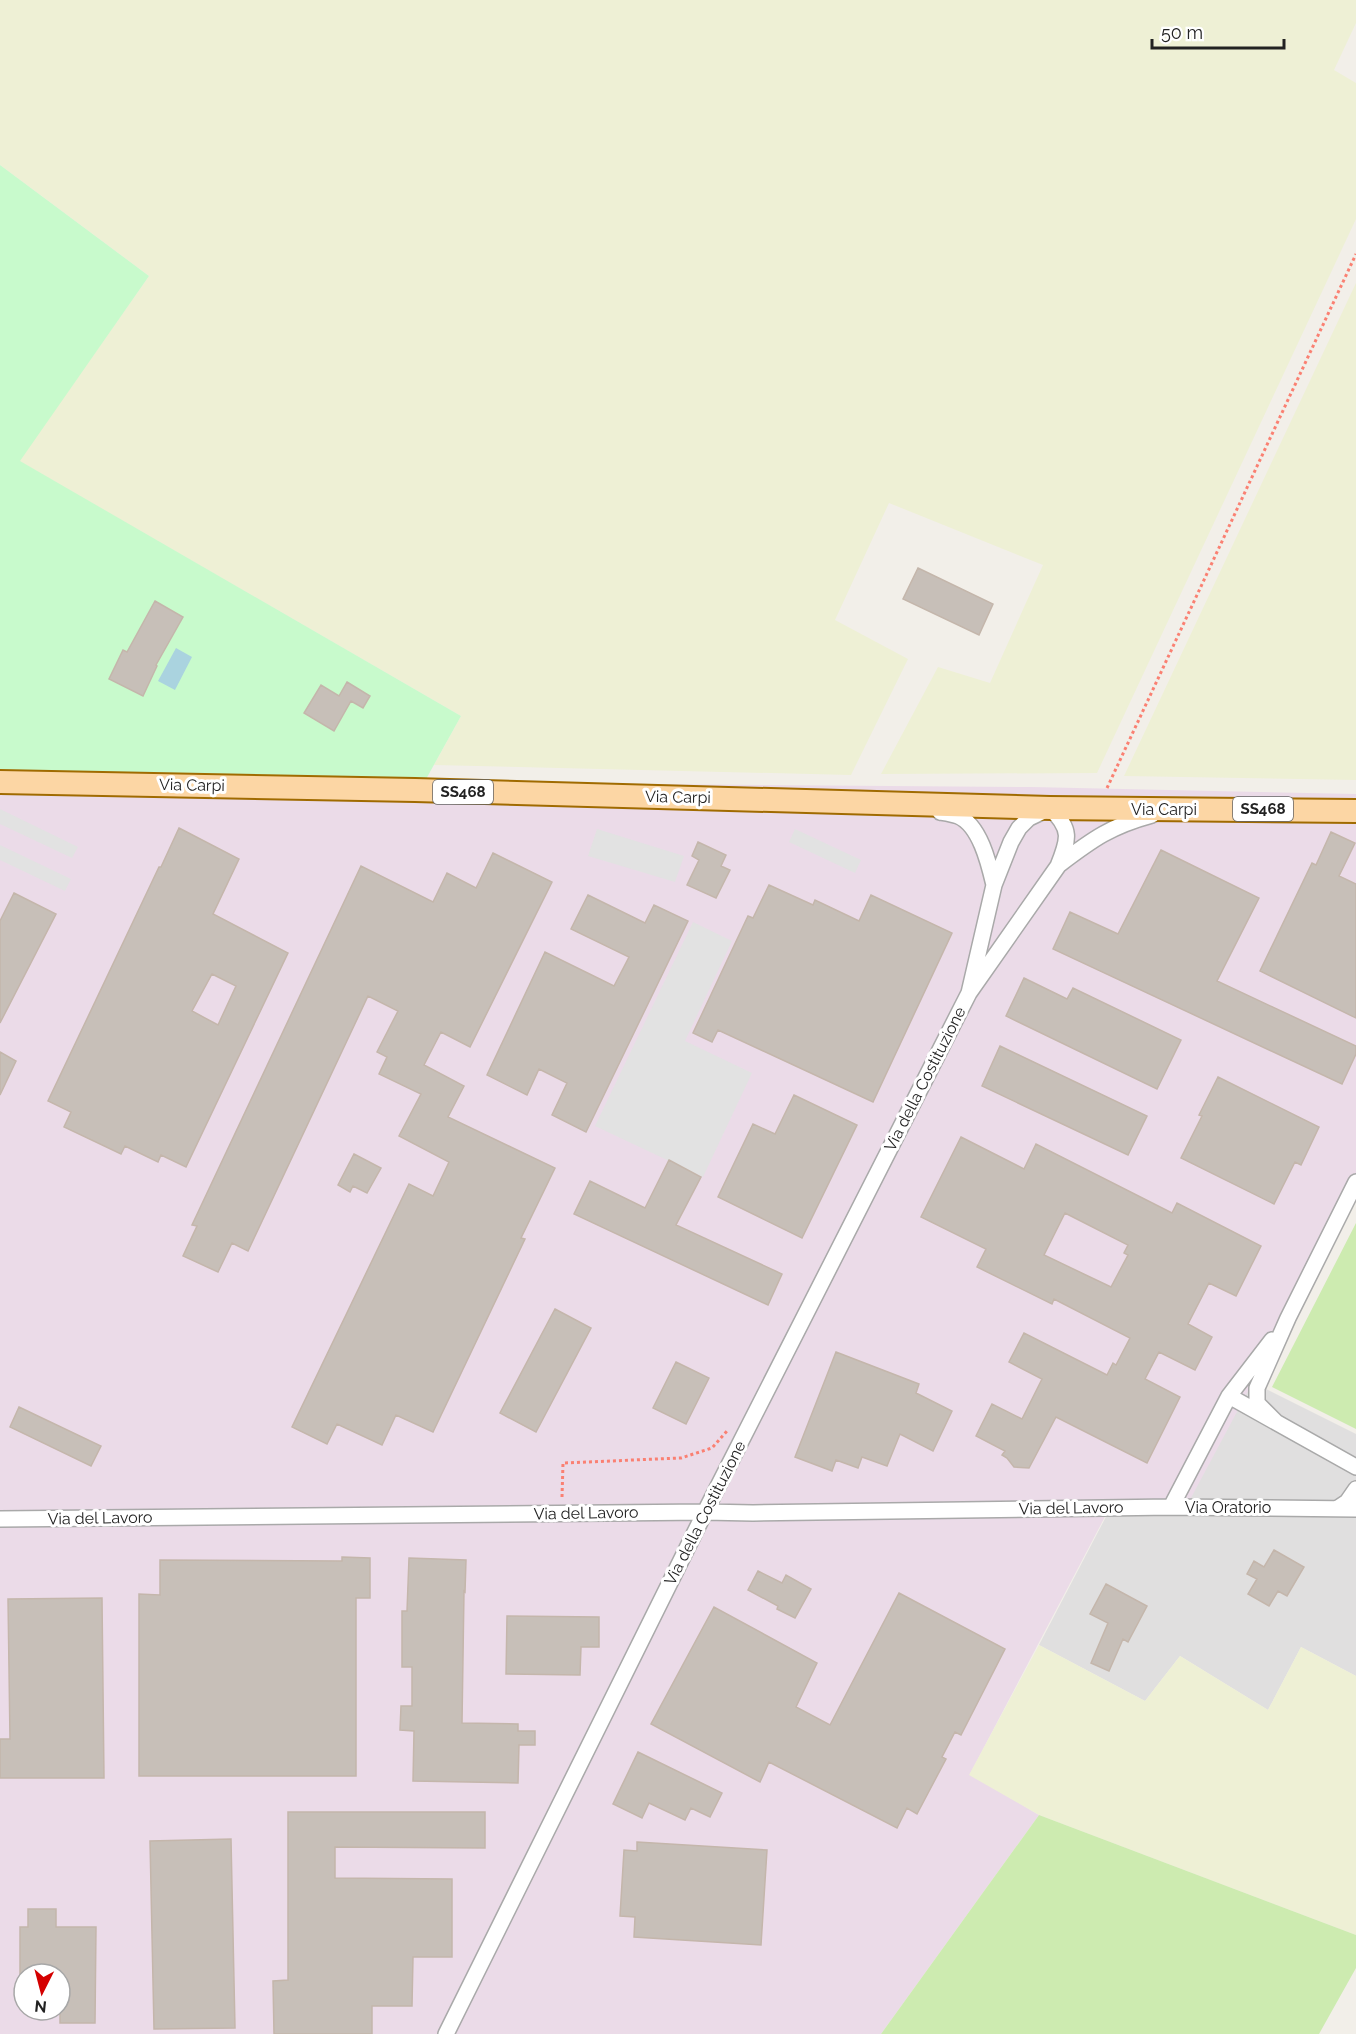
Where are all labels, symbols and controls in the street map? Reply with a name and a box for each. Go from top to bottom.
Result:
scale bar [1152,12,1284,50]
text: 50 m [1161,22,1203,43]
street label: Via Carpi [159,775,225,795]
road number: SS468 [433,780,493,804]
street label: Via Carpi [645,787,711,807]
road number: SS468 [1233,797,1293,821]
street label: Via Carpi [1131,800,1197,819]
street label: Via della Costituzione [880,1004,970,1154]
street label: Via della Costituzione [660,1438,750,1588]
street label: Via del Lavoro [1018,1498,1124,1518]
street label: Via Oratorio [1185,1498,1271,1517]
street label: Via del Lavoro [533,1503,639,1523]
street label: Via del Lavoro [47,1508,153,1528]
north arrow [12,1962,72,2022]
text: N [33,1996,48,2017]

